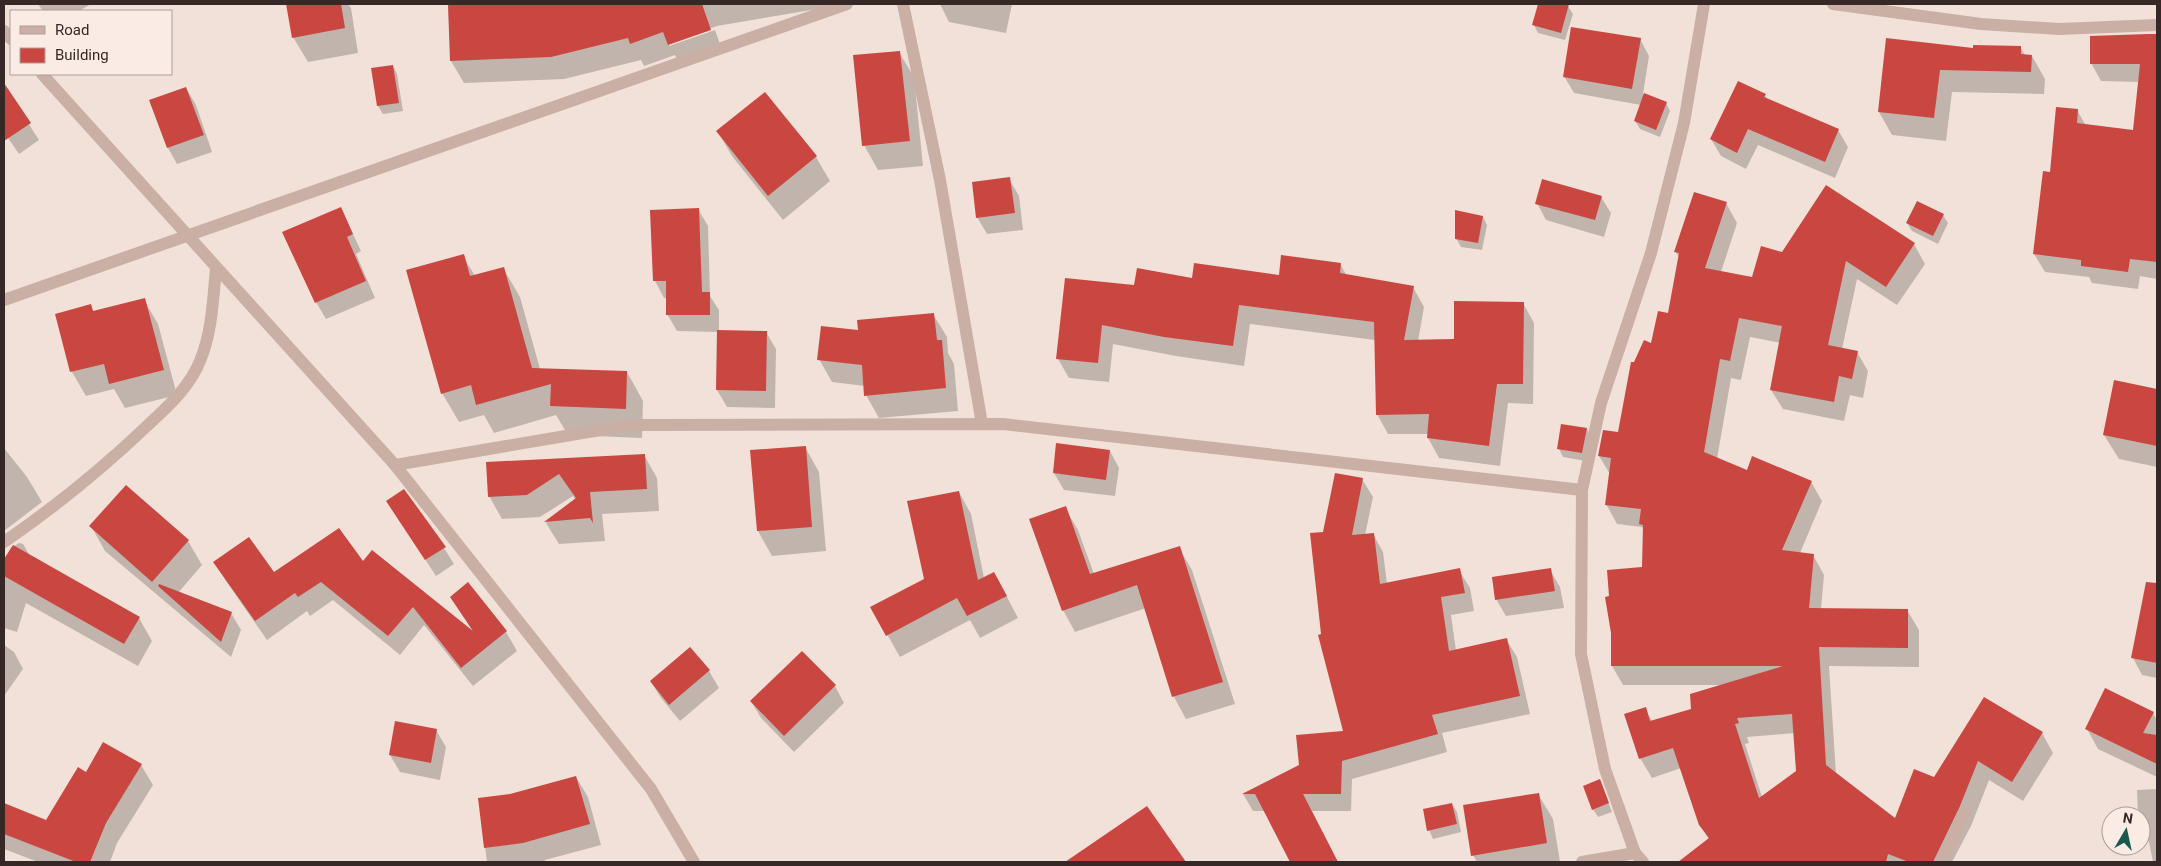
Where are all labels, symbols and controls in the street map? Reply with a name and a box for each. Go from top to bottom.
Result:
legend [10,10,172,75]
text: Road [55,21,89,39]
text: Building [55,46,109,64]
north arrow [2101,806,2151,856]
text: N [2122,809,2134,827]

